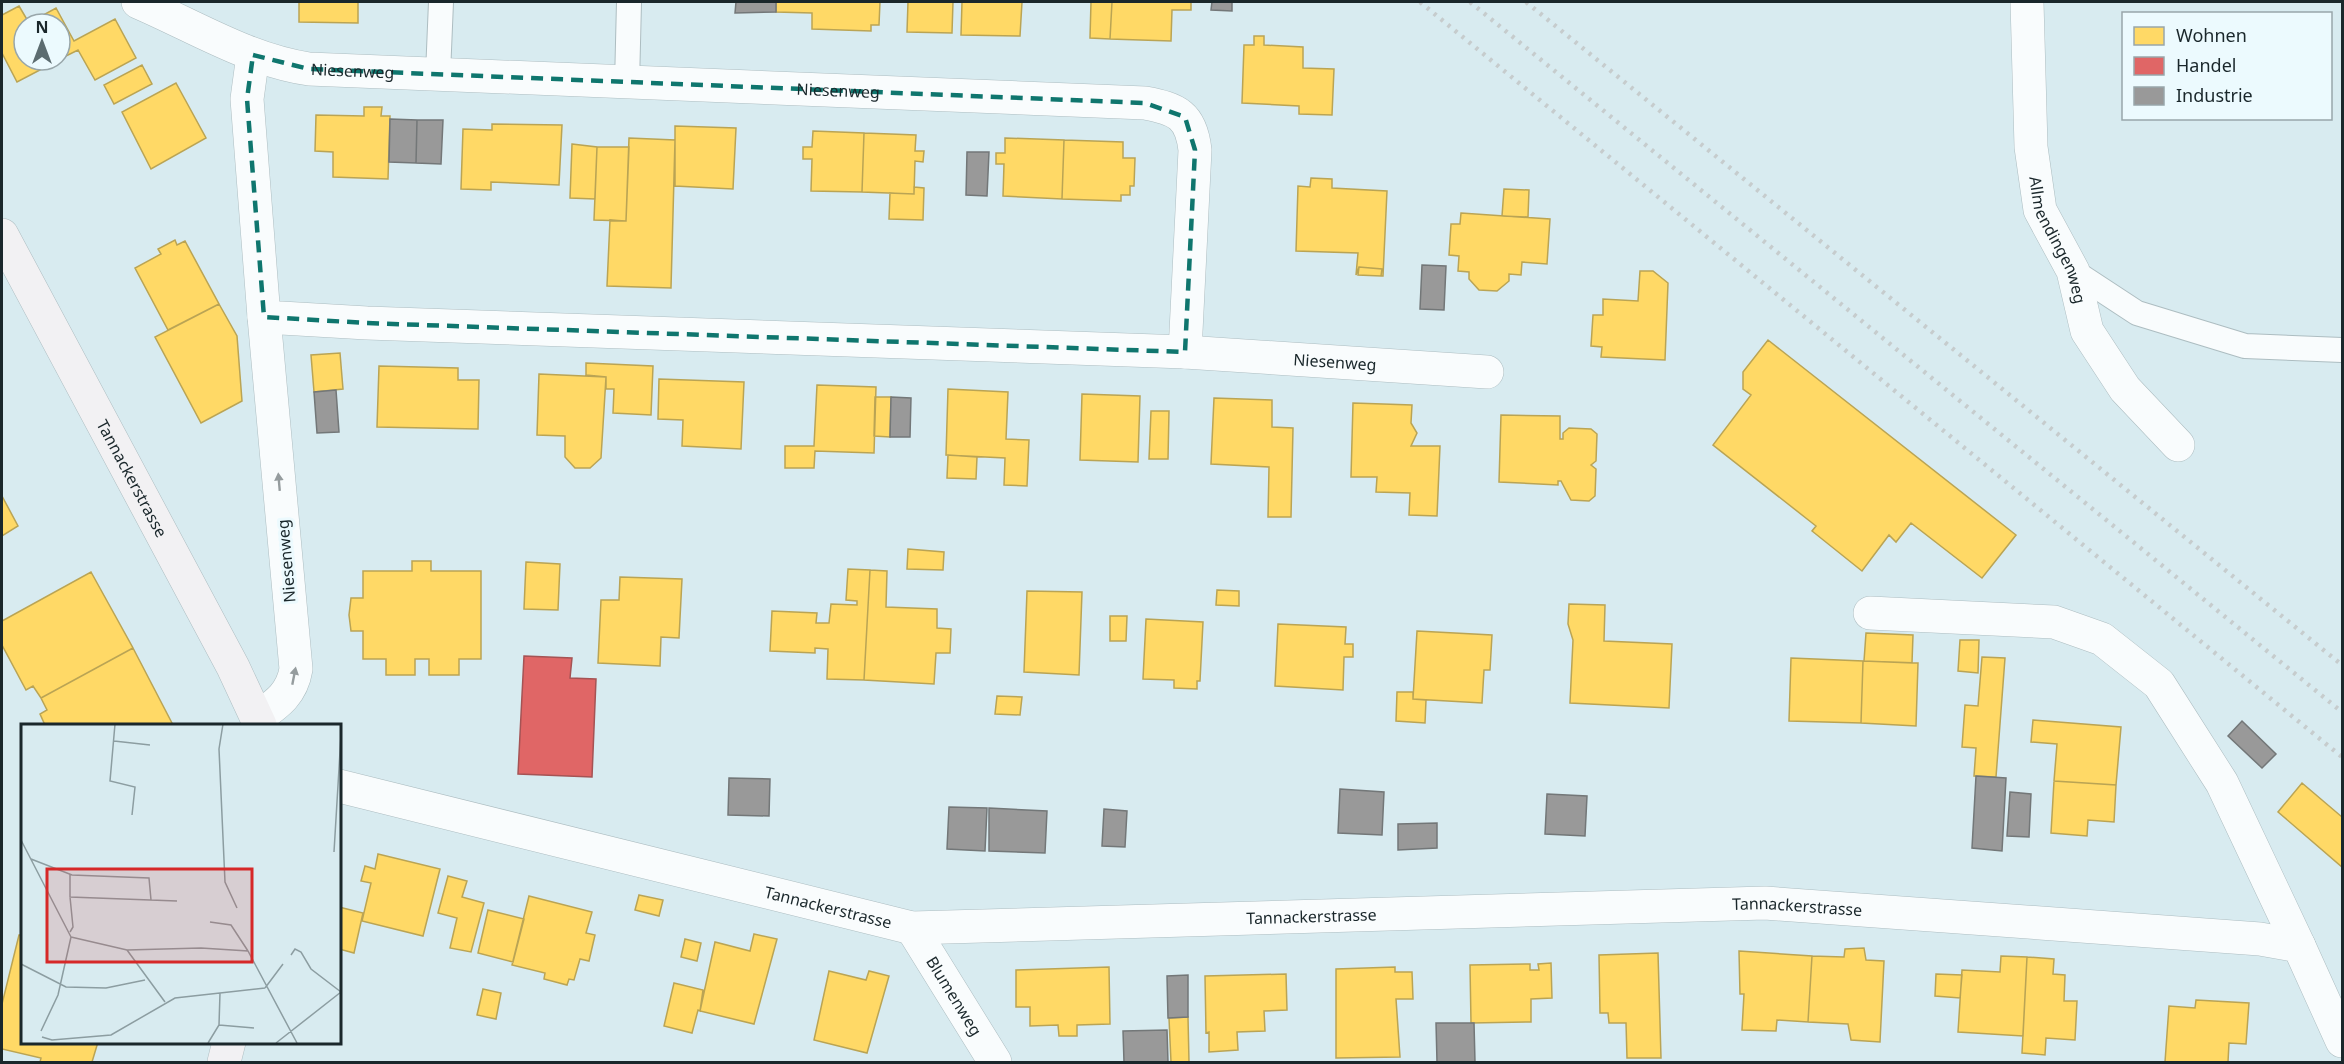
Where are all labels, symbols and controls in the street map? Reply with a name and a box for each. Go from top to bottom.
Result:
north arrow [12,12,72,72]
legend [2122,12,2332,120]
text: N [35,16,49,38]
text: Wohnen [2176,23,2247,47]
text: Handel [2176,53,2236,77]
street label: Niesenweg [311,58,395,83]
street label: Niesenweg [796,78,880,103]
text: Industrie [2176,83,2253,107]
street label: Allmendingenweg [2024,175,2091,306]
street label: Niesenweg [1293,348,1377,376]
street label: Tannackerstrasse [92,416,173,541]
one-way arrow [274,472,284,491]
street label: Niesenweg [271,519,301,603]
one-way arrow [290,666,299,685]
inset map [21,724,340,1043]
street label: Tannackerstrasse [762,881,894,934]
street label: Tannackerstrasse [1732,892,1863,921]
street label: Tannackerstrasse [1246,903,1377,929]
street label: Blumenweg [921,952,987,1040]

